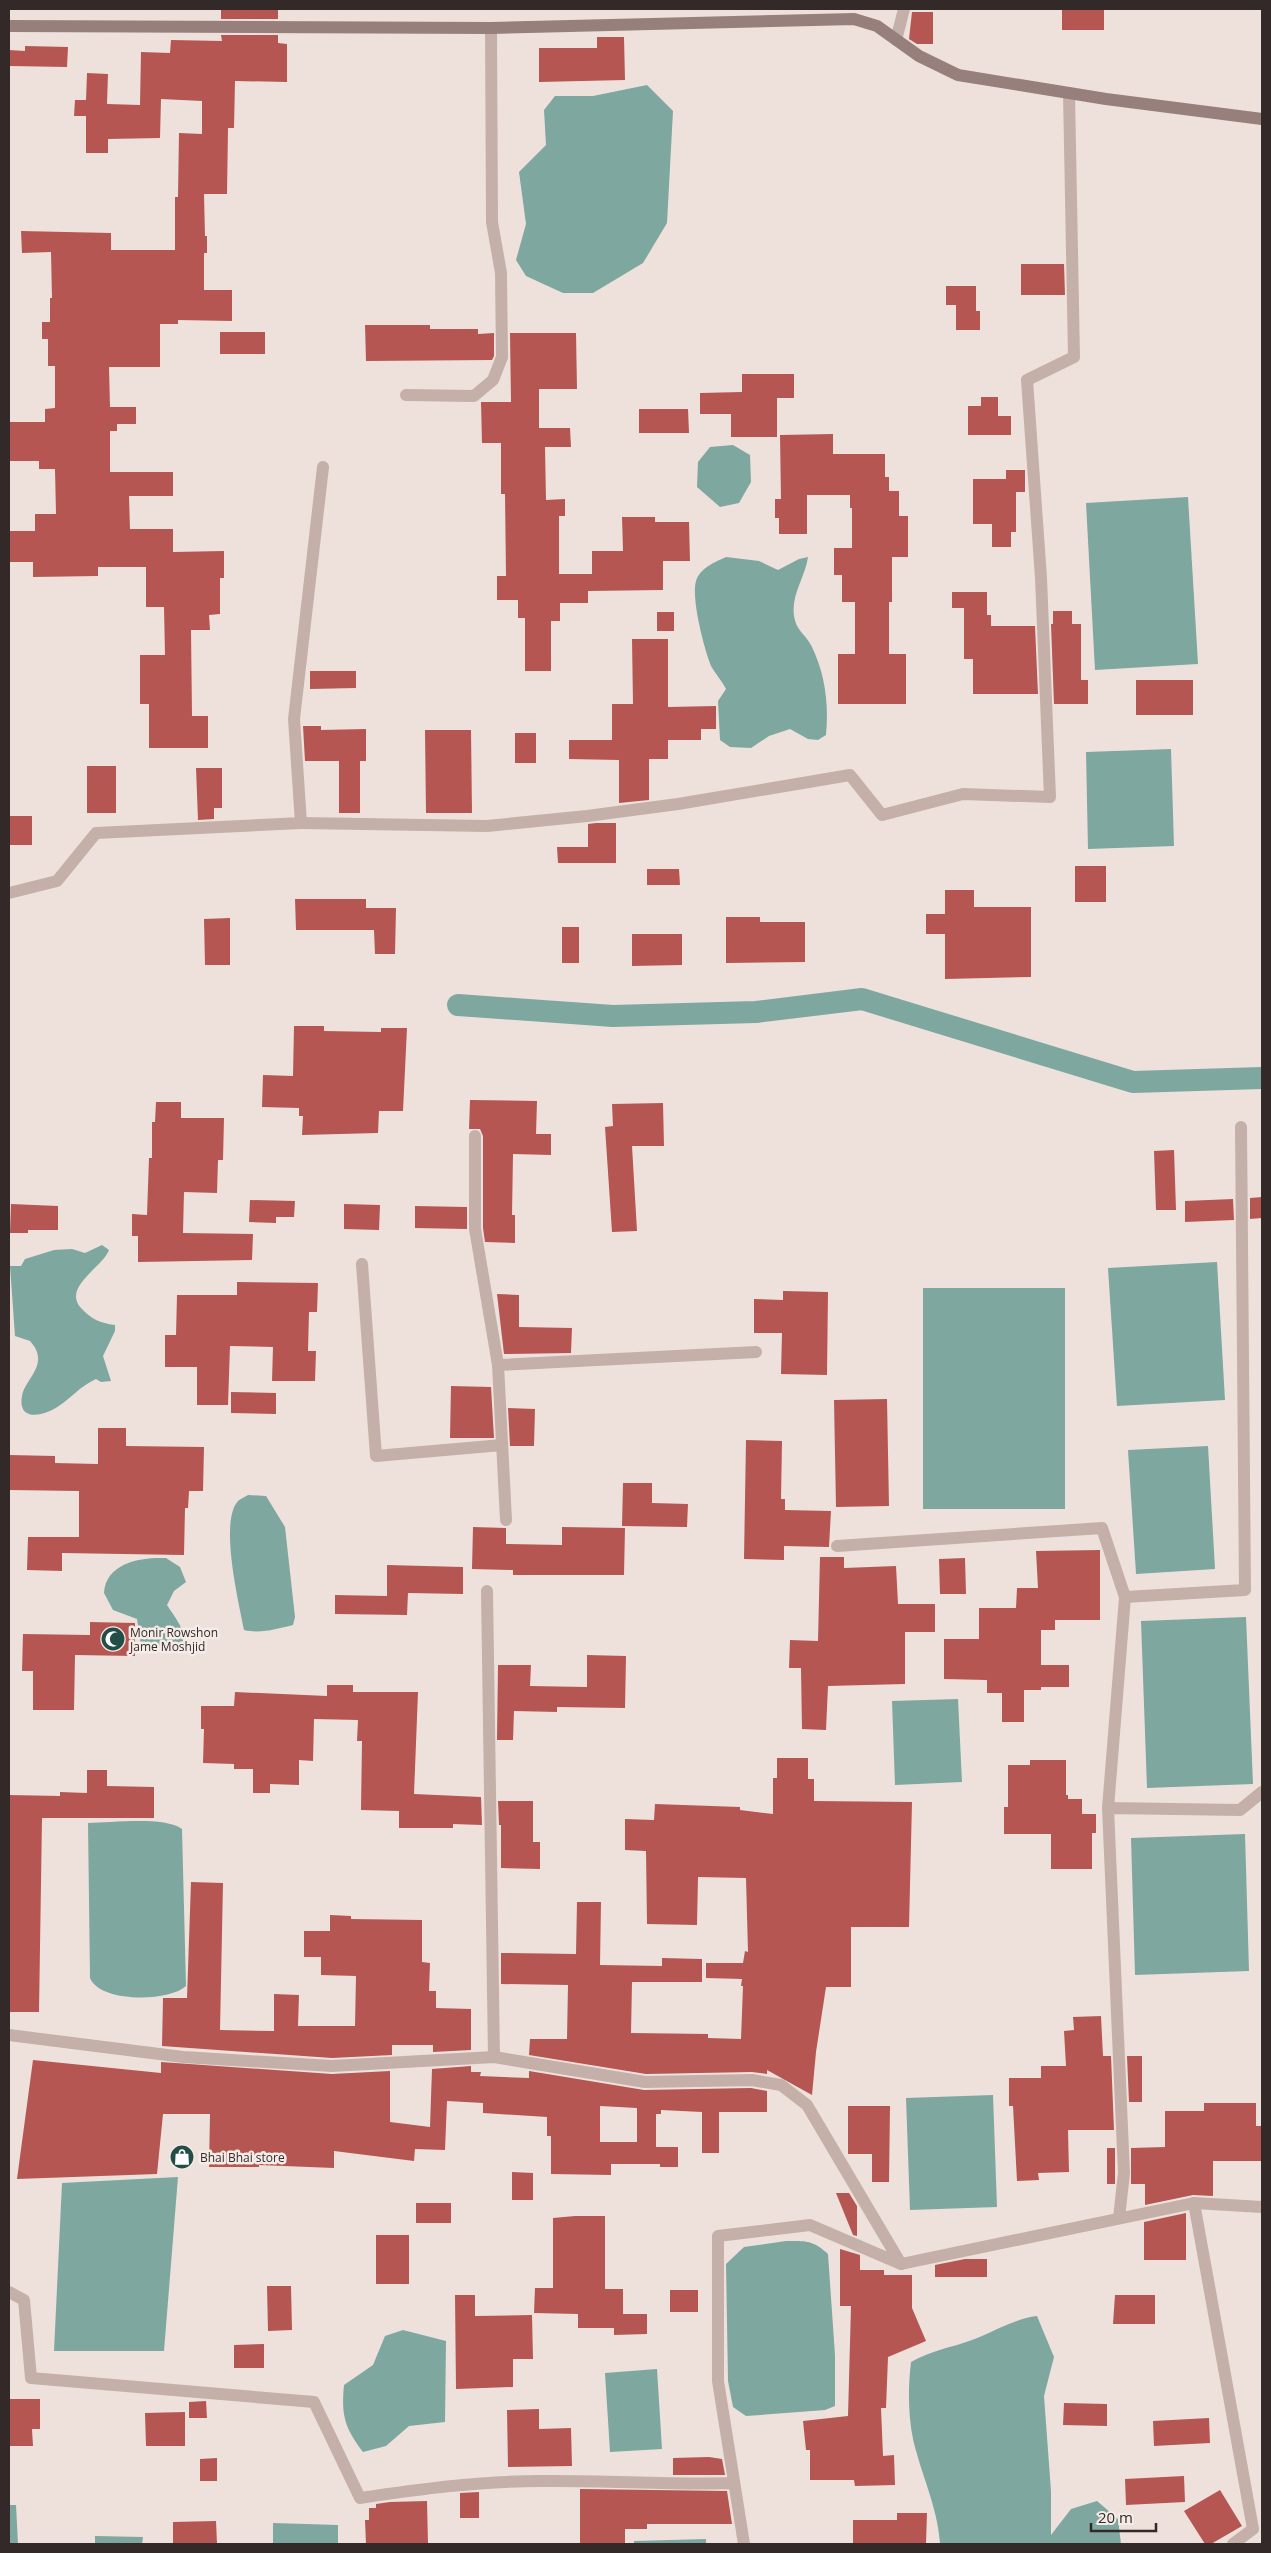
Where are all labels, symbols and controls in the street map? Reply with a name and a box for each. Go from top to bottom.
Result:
place label: Monir Rowshon Jame Moshjid [129,1624,218,1655]
mosque icon: Monir Rowshon Jame Moshjid [100,1626,126,1652]
shop icon: Bhai Bhai store [169,2144,195,2170]
place label: Bhai Bhai store [200,2149,285,2166]
scale bar [1091,2500,1156,2532]
text: 20 m [1098,2507,1133,2527]

